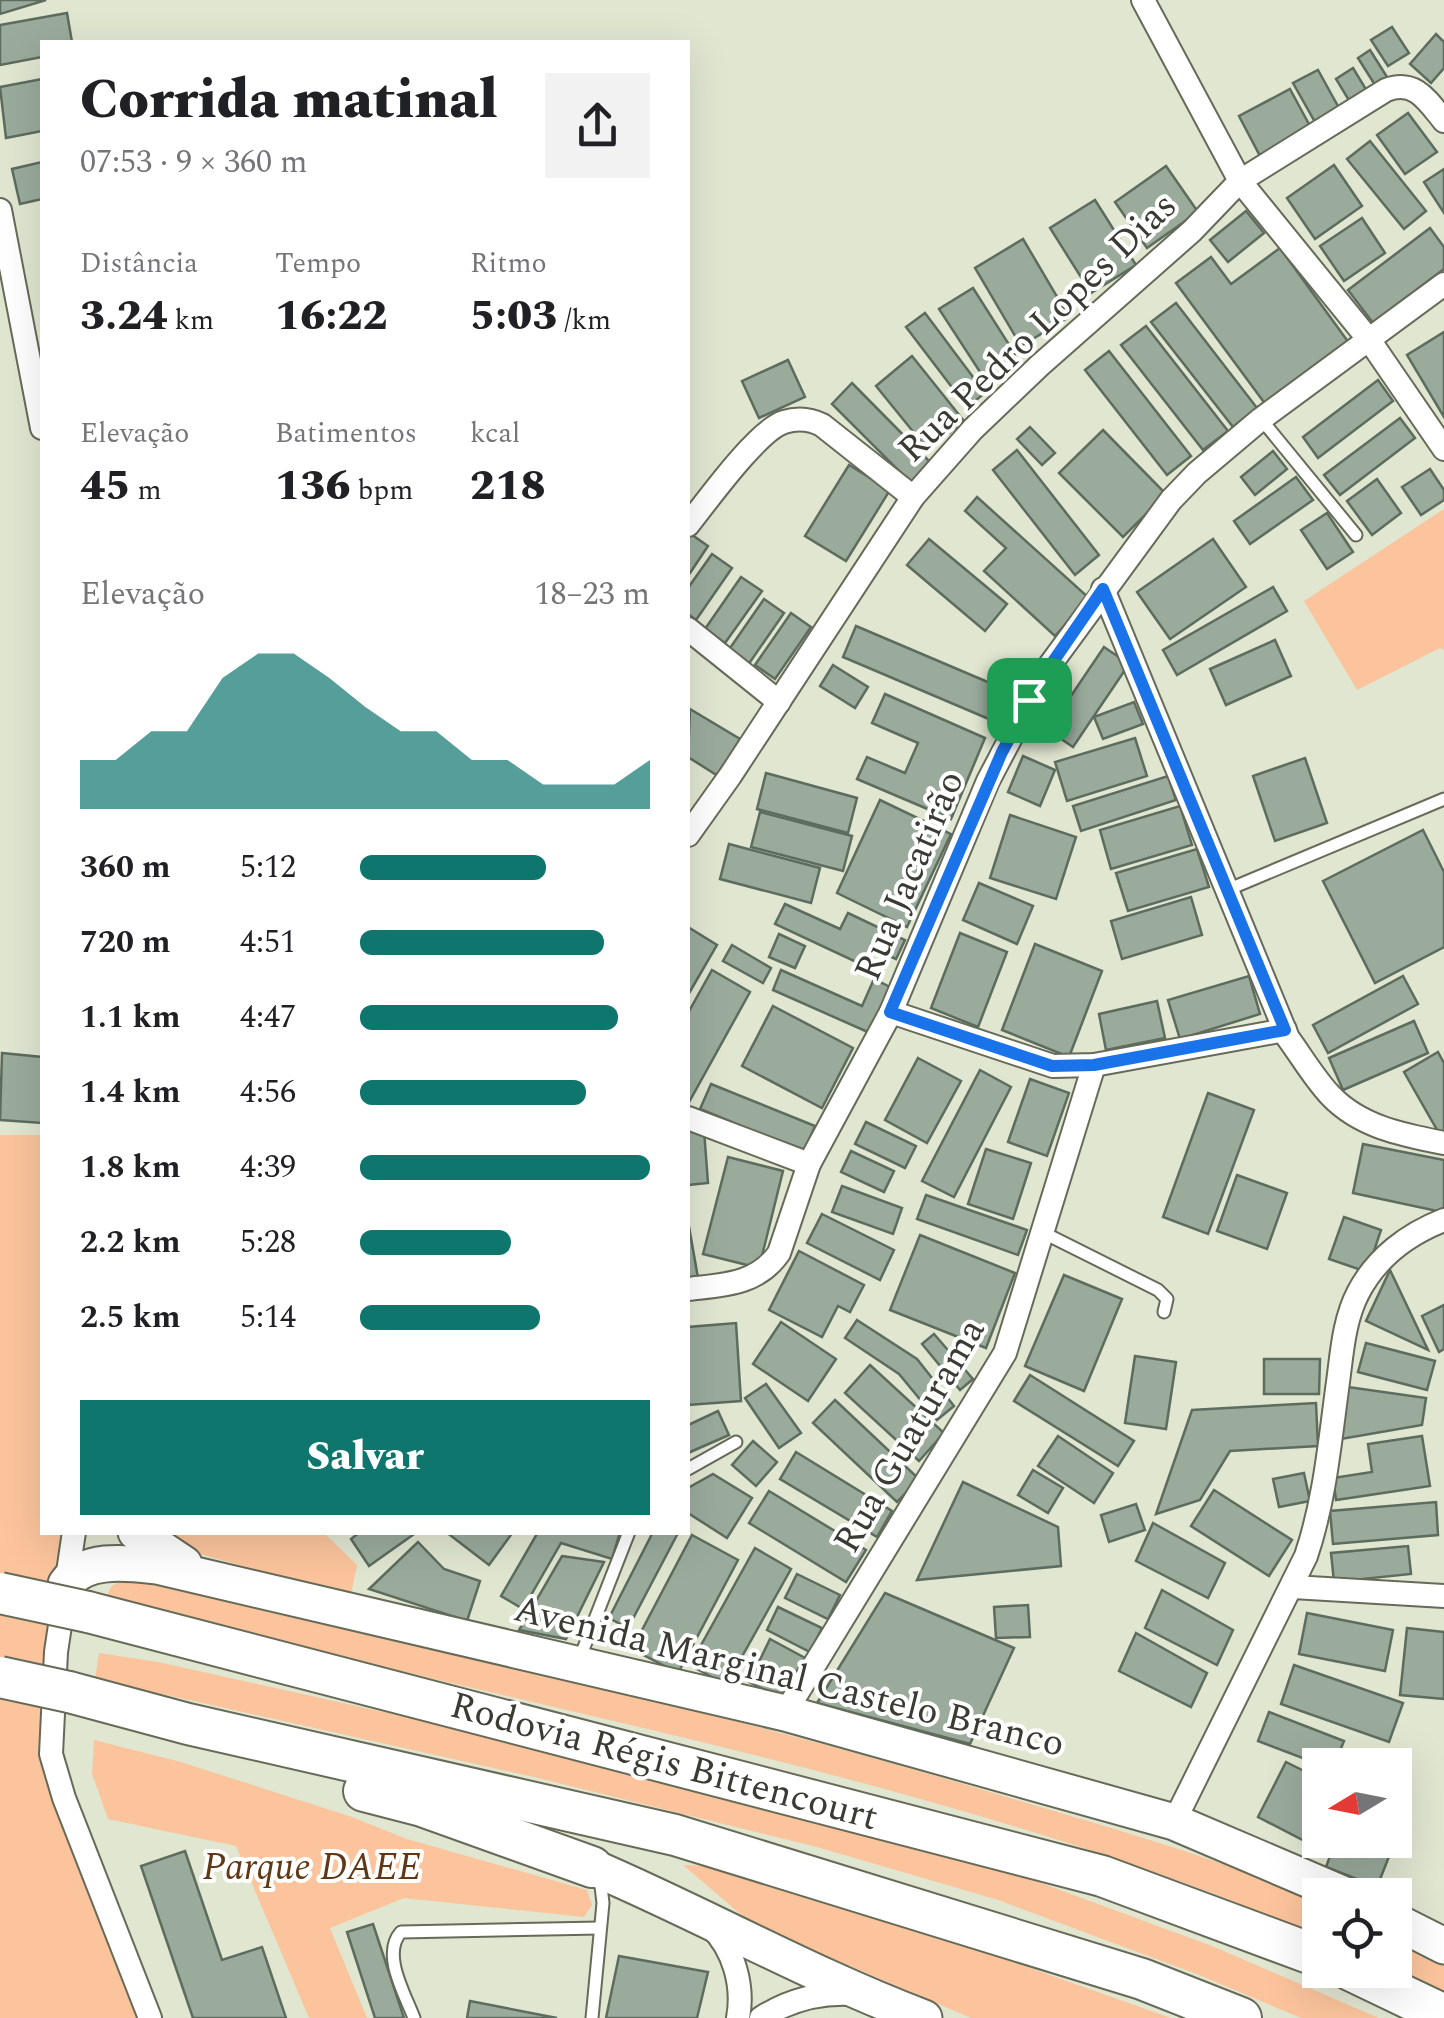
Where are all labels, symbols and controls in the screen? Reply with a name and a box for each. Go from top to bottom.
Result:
text: Corrida matinal [80,59,498,142]
button: share [545,73,650,178]
text: 07:53 · 9 × 360 m [80,138,308,187]
street label: Rua Pedro Lopes Dias [885,179,1191,477]
text: Distância [80,242,198,285]
text: Tempo [275,242,361,285]
text: Ritmo [470,242,547,285]
text: 3.24 [80,285,167,348]
text: 16:22 [275,285,388,348]
text: 5:03 [470,285,557,348]
text: km [167,299,214,342]
text: /km [557,299,611,342]
text: Elevação [80,412,189,455]
text: Batimentos [275,412,417,455]
text: kcal [470,412,520,455]
text: 45 [80,455,130,518]
text: 136 [275,455,351,518]
text: 218 [470,455,546,518]
text: m [130,469,162,512]
text: bpm [351,469,413,512]
text: Elevação [80,570,205,619]
text: 18–23 m [534,570,650,619]
pin [987,658,1072,743]
icon: arrive [1002,673,1057,728]
street label: Rua Jacatirão [840,762,980,990]
text: 360 m [80,843,171,892]
text: 5:12 [240,843,296,892]
text: 720 m [80,918,171,967]
text: 4:51 [240,918,296,967]
text: 1.1 km [80,993,181,1042]
text: 4:47 [240,993,296,1042]
text: 1.4 km [80,1068,181,1117]
text: 4:56 [240,1068,296,1117]
text: 1.8 km [80,1143,181,1192]
text: 4:39 [240,1143,296,1192]
text: 2.2 km [80,1218,181,1267]
text: 5:28 [240,1218,296,1267]
text: 2.5 km [80,1293,181,1342]
text: 5:14 [240,1293,296,1342]
street label: Rua Guaturama [819,1307,1001,1565]
button: Salvar [80,1400,650,1515]
street label: Avenida Marginal Castelo Branco [508,1580,1070,1774]
street label: Rodovia Régis Bittencourt [444,1677,884,1847]
north arrow [1302,1748,1412,1858]
map controls [1302,1748,1412,1988]
park label: Parque DAEE [203,1839,421,1897]
button: locate [1302,1878,1412,1988]

